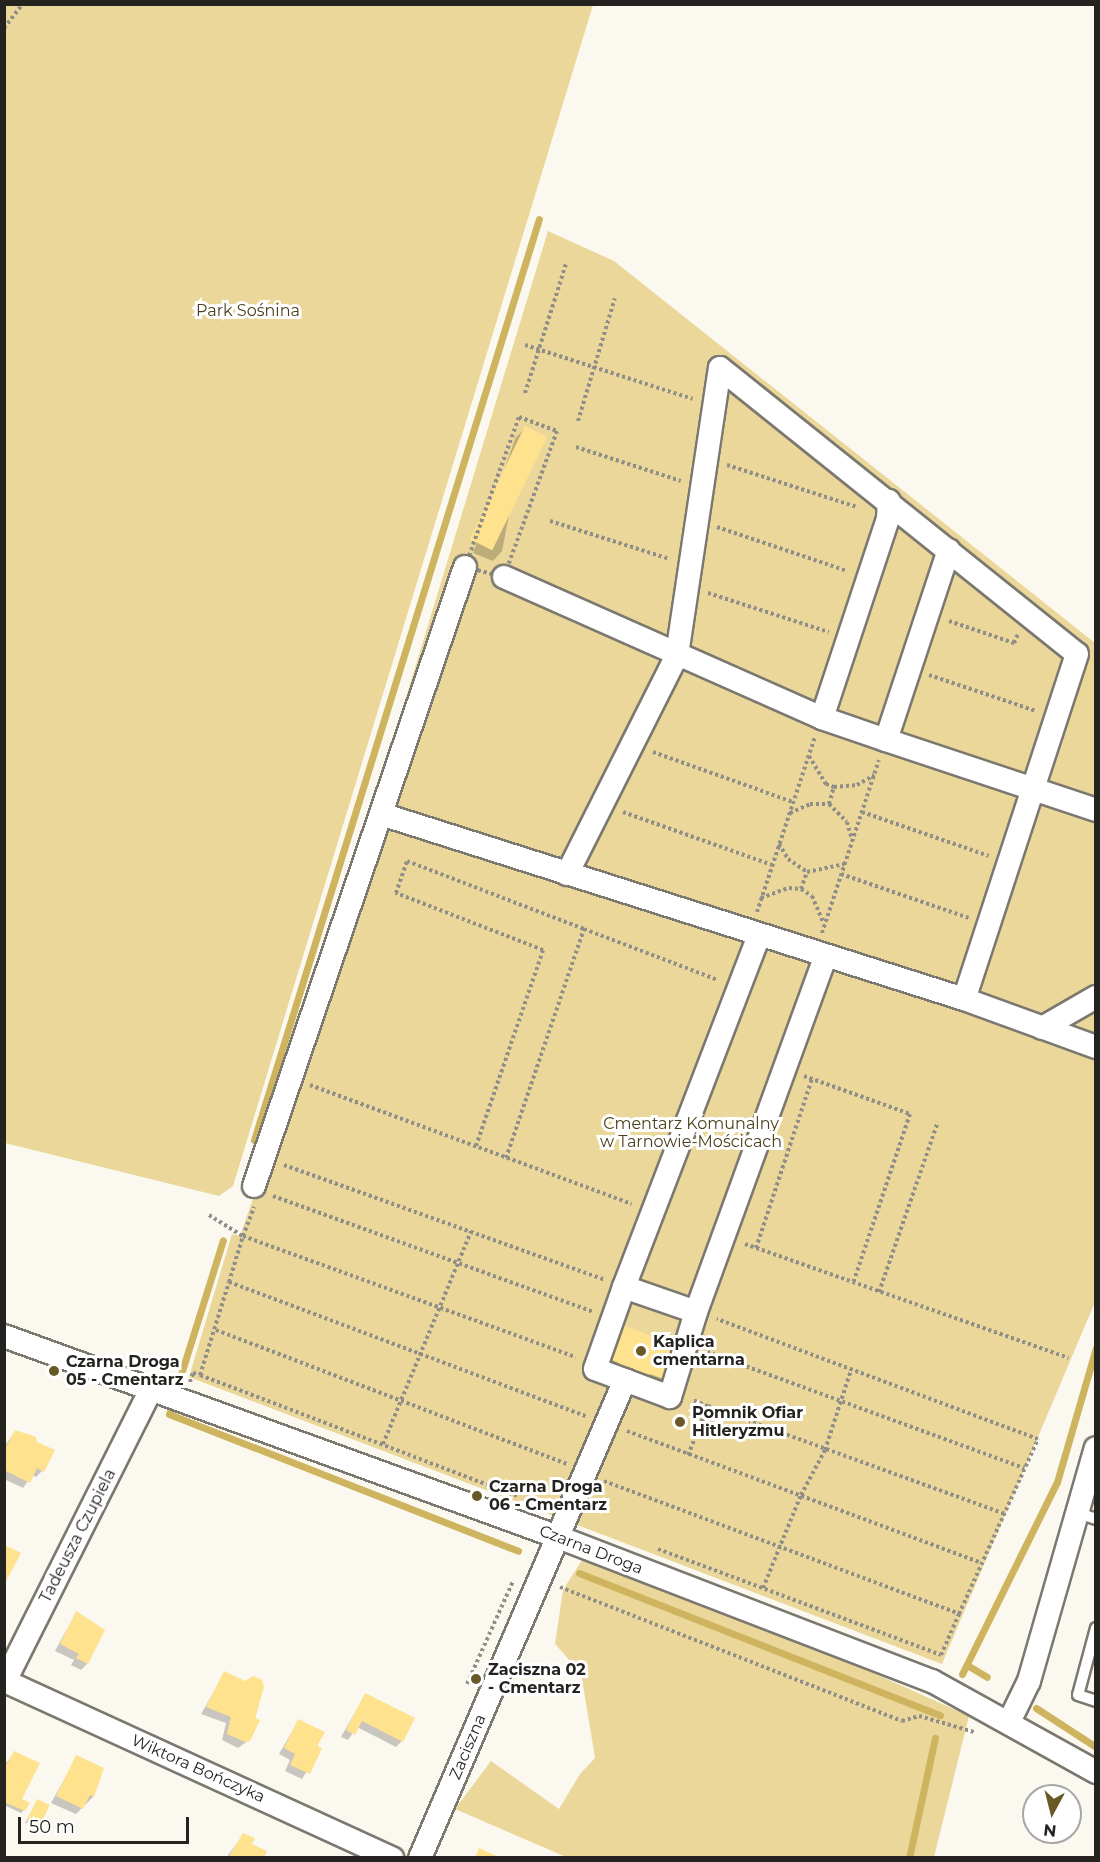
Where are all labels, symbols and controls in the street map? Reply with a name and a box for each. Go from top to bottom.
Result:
park label: Park Sośnina [196,301,300,321]
park label: Cmentarz Komunalny w Tarnowie-Mościcach [600,1114,782,1152]
place label: Kaplica cmentarna [653,1332,745,1370]
marker: Kaplica cmentarna [634,1344,648,1358]
place label: Czarna Droga 05 - Cmentarz [66,1352,183,1390]
marker: Czarna Droga 05 - Cmentarz [47,1364,61,1378]
place label: Pomnik Ofiar Hitleryzmu [692,1403,803,1441]
marker: Pomnik Ofiar Hitleryzmu [673,1415,687,1429]
street label: Tadeusza Czupiela [36,1466,120,1606]
place label: Czarna Droga 06 - Cmentarz [489,1477,607,1515]
marker: Czarna Droga 06 - Cmentarz [470,1489,484,1503]
street label: Czarna Droga [537,1521,645,1579]
place label: Zaciszna 02 - Cmentarz [488,1660,586,1698]
marker: Zaciszna 02 - Cmentarz [469,1672,483,1686]
street label: Zaciszna [446,1711,490,1783]
street label: Wiktora Bończyka [128,1731,268,1807]
north arrow [1022,1784,1082,1844]
scale bar [21,1805,192,1843]
text: 50 m [29,1816,75,1838]
text: N [1042,1820,1058,1841]

